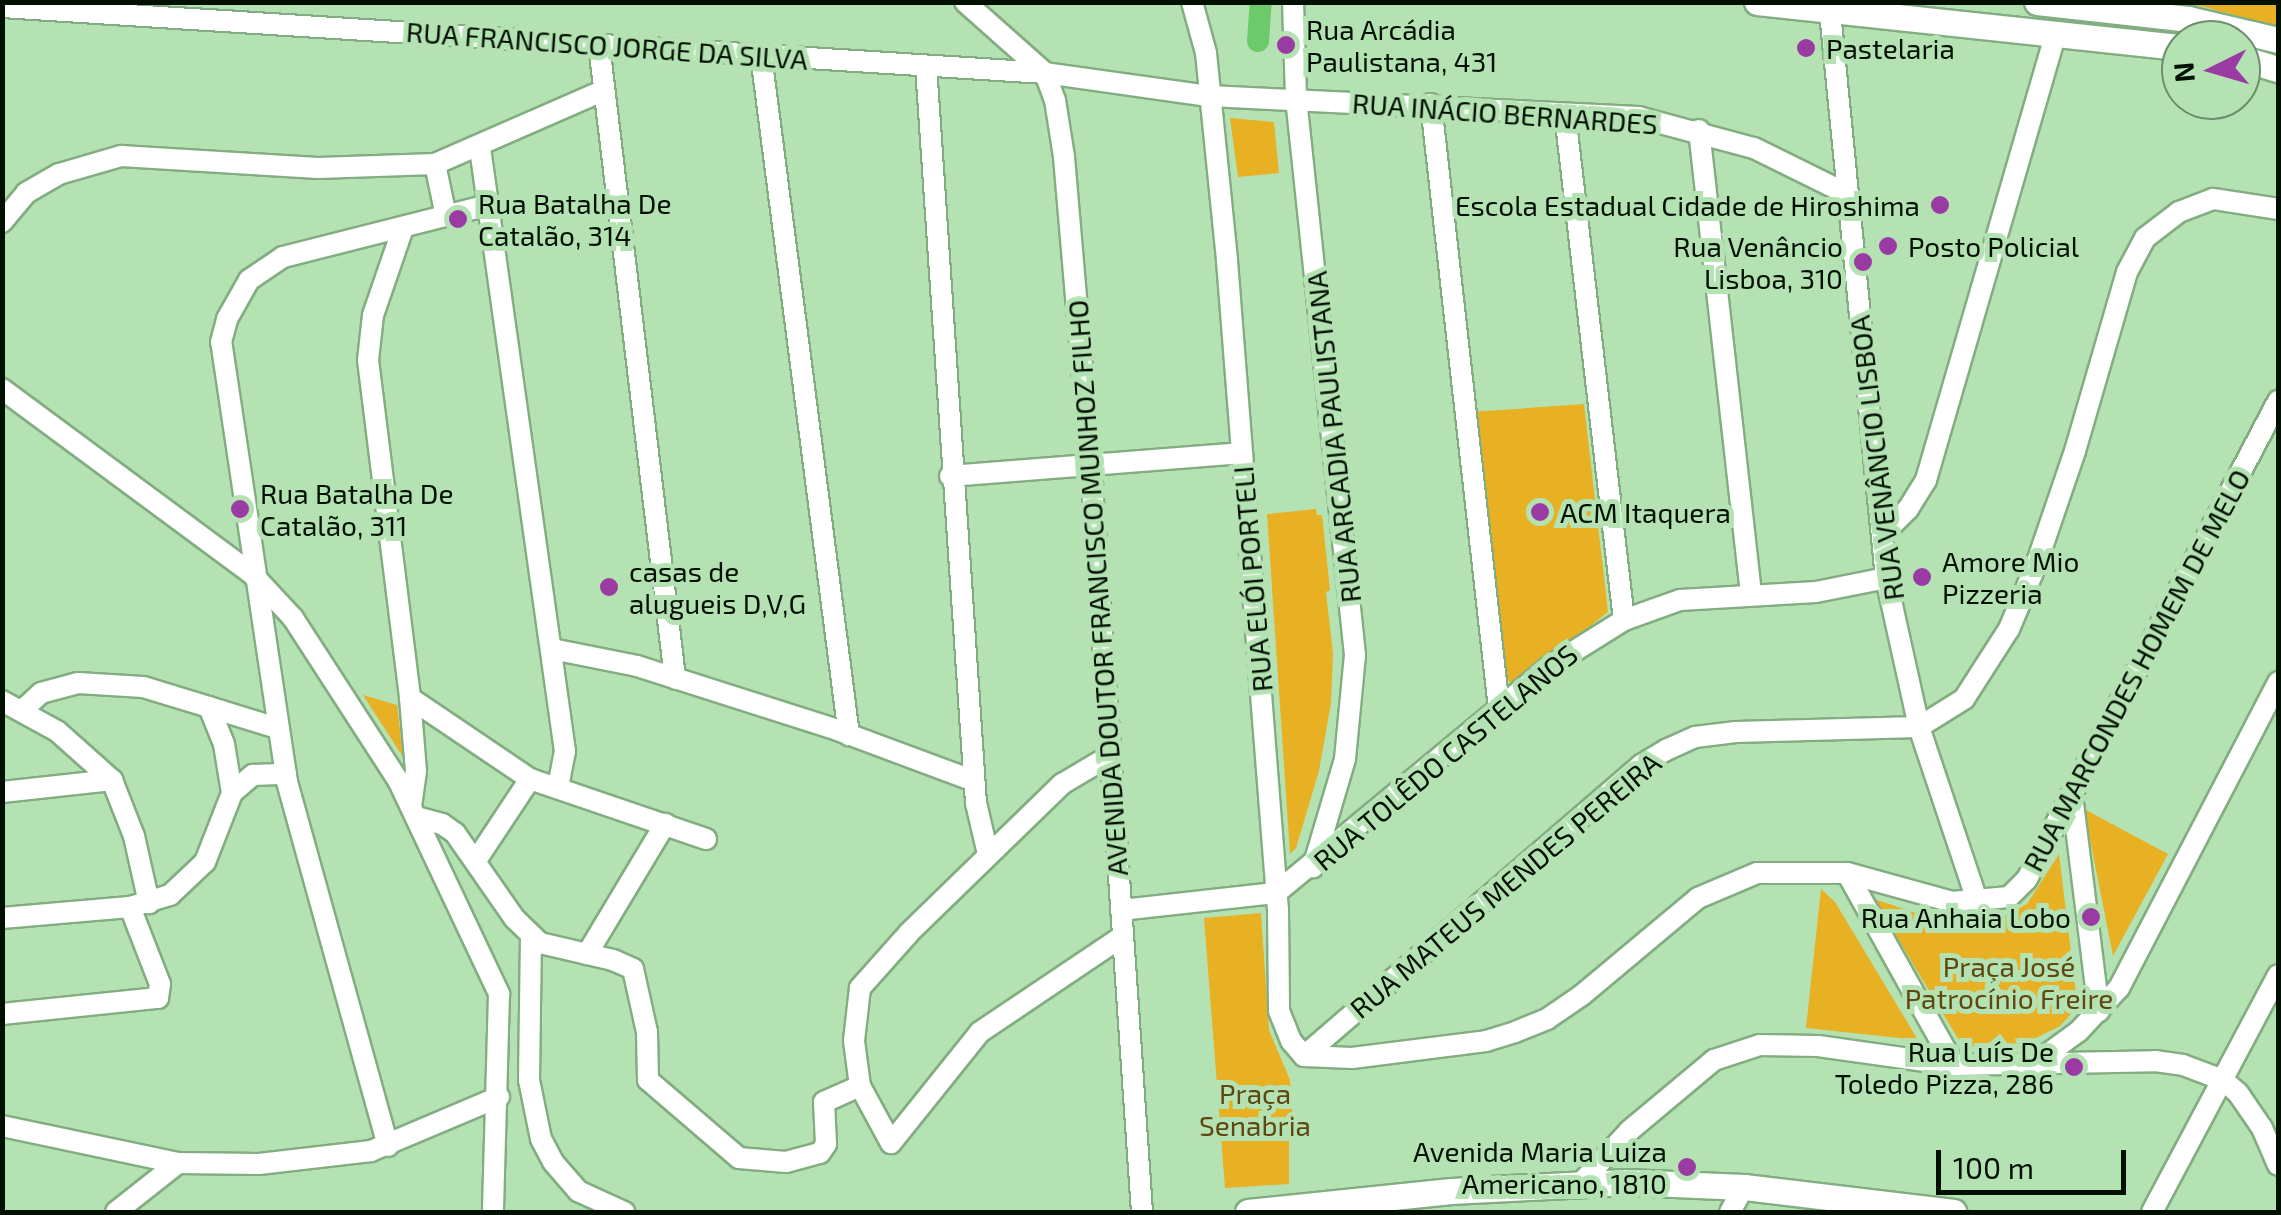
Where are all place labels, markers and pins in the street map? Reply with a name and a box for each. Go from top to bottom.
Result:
place label: Rua Arcádia Paulistana, 431 [1306,12,1497,78]
place label: Pastelaria [1826,31,1955,65]
marker: Rua Arcádia Paulistana, 431 [1275,34,1297,56]
marker: Pastelaria [1795,37,1817,59]
place label: Rua Batalha De Catalão, 314 [478,186,671,252]
place label: Escola Estadual Cidade de Hiroshima [1454,188,1920,222]
marker: Escola Estadual Cidade de Hiroshima [1929,194,1951,216]
marker: Rua Batalha De Catalão, 314 [447,208,469,230]
place label: Rua Venâncio Lisboa, 310 [1673,229,1843,295]
place label: Posto Policial [1908,229,2079,263]
marker: Posto Policial [1877,235,1899,257]
marker: Rua Venâncio Lisboa, 310 [1852,251,1874,273]
place label: Rua Batalha De Catalão, 311 [260,476,453,542]
place label: ACM Itaquera [1560,495,1731,529]
marker: Rua Batalha De Catalão, 311 [229,498,251,520]
marker: ACM Itaquera [1529,501,1551,523]
place label: Amore Mio Pizzeria [1942,544,2079,610]
place label: casas de alugueis D,V,G [629,554,806,620]
marker: Amore Mio Pizzeria [1911,566,1933,588]
marker: casas de alugueis D,V,G [598,576,620,598]
place label: Rua Anhaia Lobo [1860,900,2071,934]
marker: Rua Anhaia Lobo [2080,906,2102,928]
place label: Rua Luís De Toledo Pizza, 286 [1835,1034,2054,1100]
marker: Rua Luís De Toledo Pizza, 286 [2063,1056,2085,1078]
place label: Avenida Maria Luiza Americano, 1810 [1413,1134,1667,1200]
marker: Avenida Maria Luiza Americano, 1810 [1676,1156,1698,1178]

